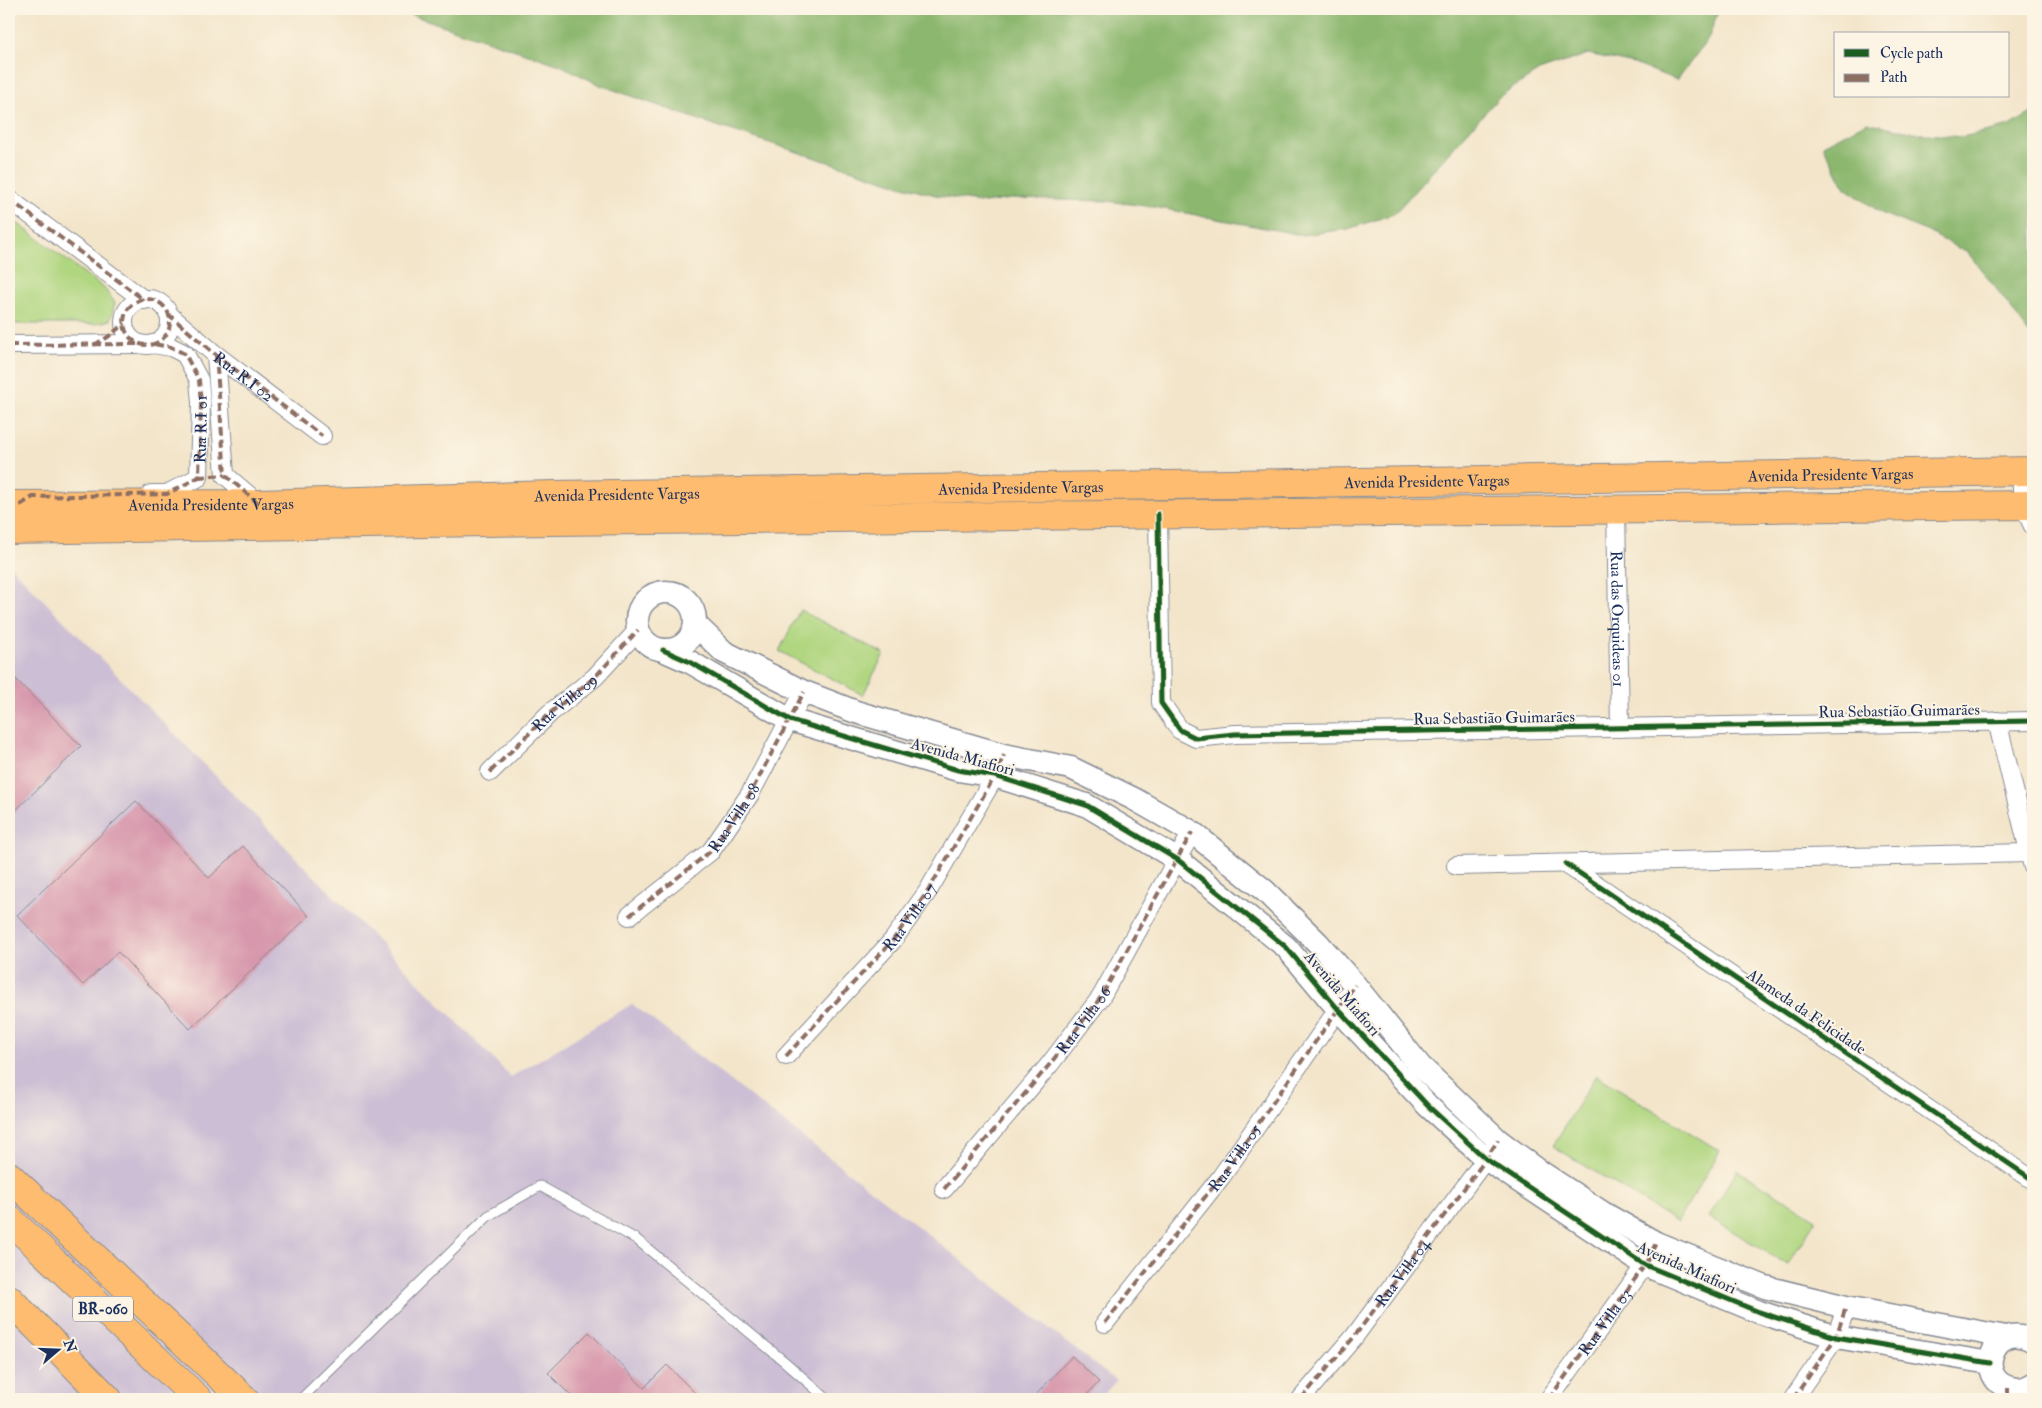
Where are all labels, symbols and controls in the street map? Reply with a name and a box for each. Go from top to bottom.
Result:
legend [1834,32,2010,98]
text: Cycle path [1880,44,1943,64]
text: Path [1880,68,1907,87]
street label: Rua R.I 02 [209,348,277,406]
street label: Rua R.I 01 [190,394,212,464]
street label: Avenida Presidente Vargas [1747,464,1914,487]
street label: Avenida Presidente Vargas [1343,470,1510,493]
street label: Avenida Presidente Vargas [937,477,1104,500]
street label: Avenida Presidente Vargas [533,484,700,507]
street label: Avenida Presidente Vargas [127,494,294,516]
street label: Rua das Orquideas 01 [1606,551,1628,687]
street label: Rua Villa 09 [528,670,602,736]
street label: Rua Sebastião Guimarães [1818,700,1980,722]
street label: Rua Sebastião Guimarães [1413,707,1575,729]
street label: Avenida Miafiori [908,733,1017,780]
street label: Rua Villa 08 [704,780,765,856]
street label: Rua Villa 07 [879,880,942,956]
street label: Avenida Miafiori [1299,946,1385,1040]
street label: Alameda da Felicidade [1742,964,1870,1059]
street label: Rua Villa 06 [1052,983,1116,1058]
street label: Rua Villa 05 [1204,1120,1266,1196]
street label: Rua Villa 04 [1371,1234,1435,1311]
street label: Avenida Miafiori [1633,1237,1739,1299]
street label: Rua Villa 03 [1574,1285,1636,1360]
road number: BR-060 [73,1296,133,1322]
north arrow [32,1326,82,1376]
text: N [59,1336,80,1355]

